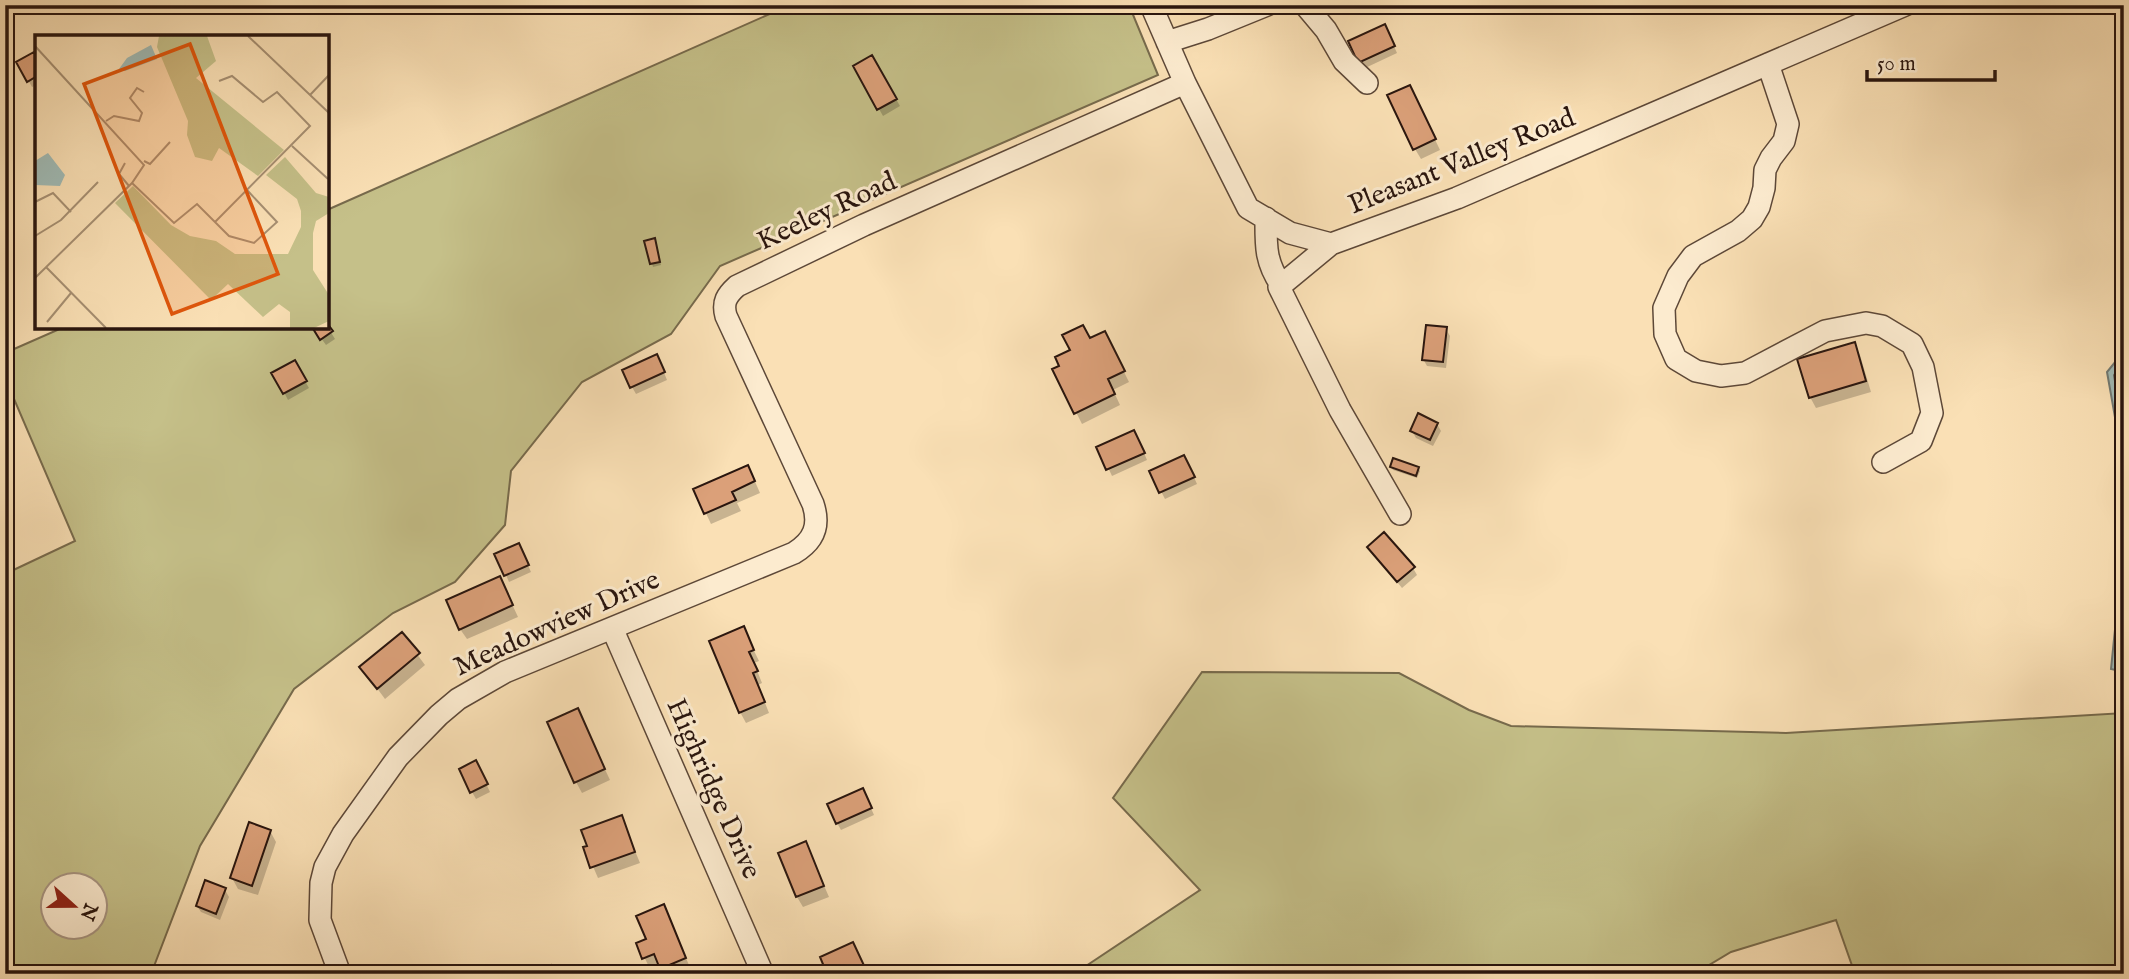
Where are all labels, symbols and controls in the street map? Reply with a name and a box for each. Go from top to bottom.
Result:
inset map [35,35,329,329]
scale bar [1867,38,1994,82]
text: 50 m [1877,51,1916,78]
street label: Pleasant Valley Road [1344,101,1580,223]
street label: Keeley Road [752,165,902,259]
street label: Meadowview Drive [449,563,665,685]
street label: Highridge Drive [658,693,768,885]
north arrow [38,870,108,940]
text: N [74,898,103,924]

